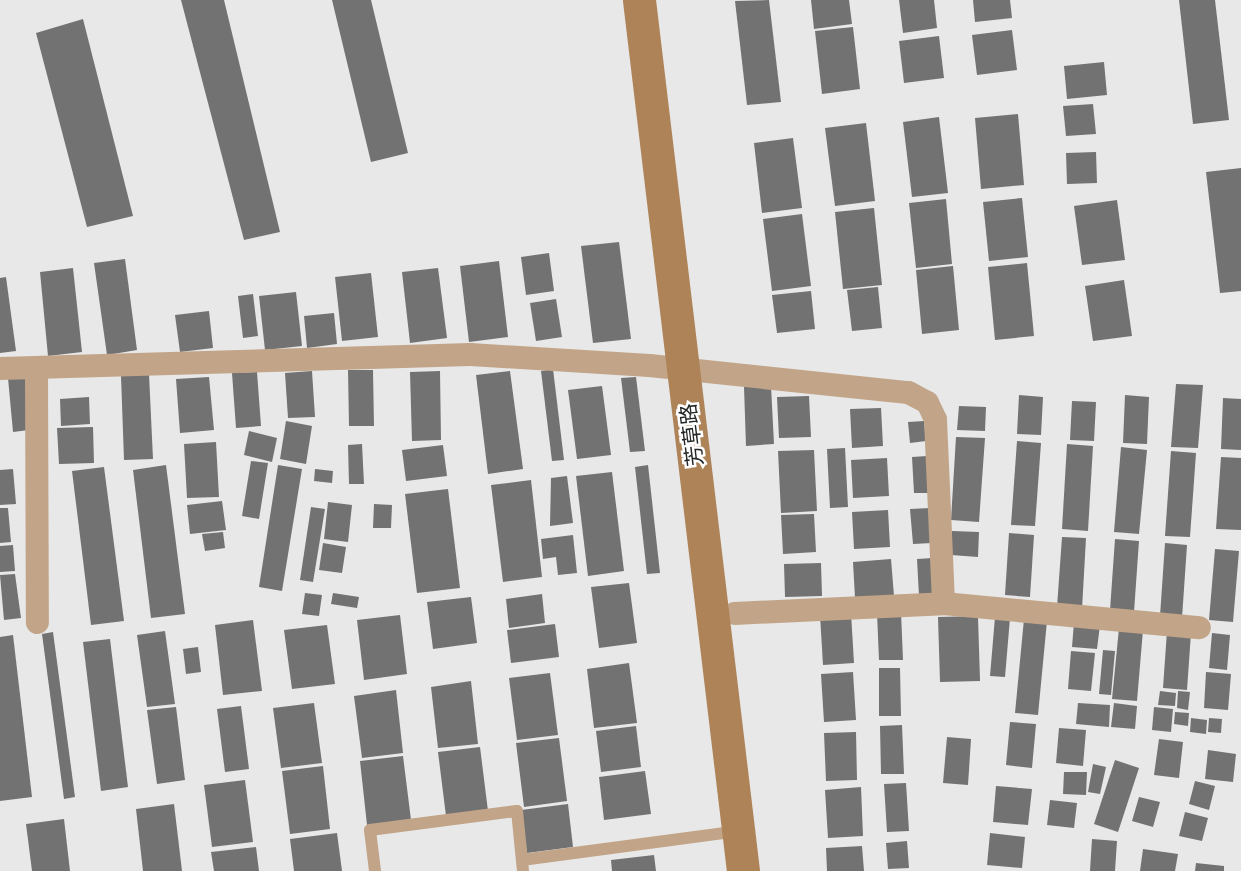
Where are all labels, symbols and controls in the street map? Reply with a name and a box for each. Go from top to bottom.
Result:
street label: 芳草路 [675,402,707,468]

